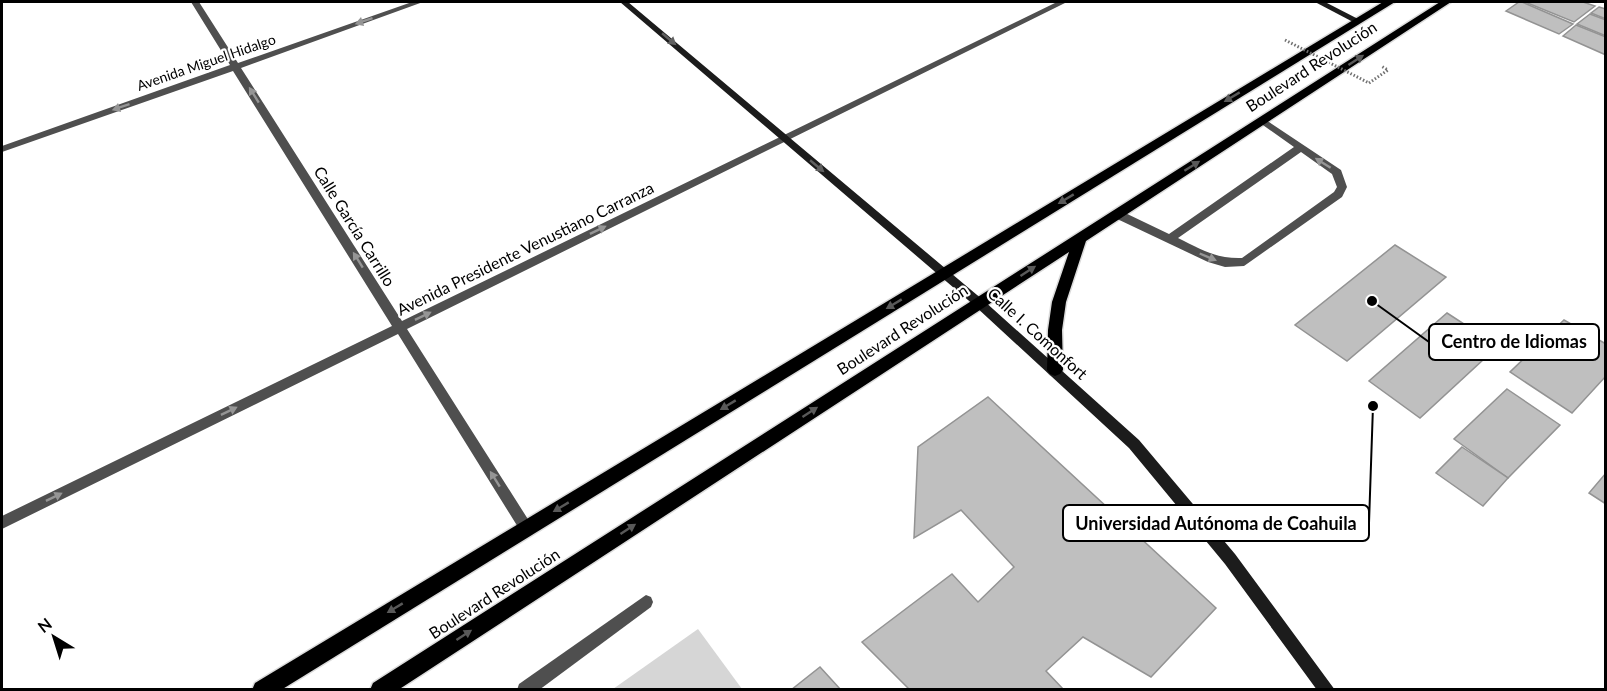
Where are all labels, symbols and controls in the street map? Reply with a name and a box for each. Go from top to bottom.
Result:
one-way arrow [355,16,373,26]
street label: Boulevard Revolución [1242,17,1380,115]
street label: Avenida Miguel Hidalgo [134,30,278,94]
one-way arrow [661,33,677,46]
one-way arrow [1348,54,1364,65]
one-way arrow [248,87,259,103]
one-way arrow [1224,92,1240,103]
one-way arrow [112,102,130,112]
one-way arrow [1315,157,1331,169]
one-way arrow [809,159,825,172]
one-way arrow [1184,160,1201,171]
street label: Calle García Carrillo [310,162,400,290]
street label: Avenida Presidente Venustiano Carranza [393,177,657,319]
one-way arrow [1058,193,1074,204]
one-way arrow [590,226,607,235]
one-way arrow [352,252,363,268]
one-way arrow [1199,252,1217,262]
one-way arrow [1020,266,1036,277]
street label: Boulevard Revolución [833,280,971,378]
street label: Calle I. Comonfort [984,283,1092,383]
one-way arrow [886,298,902,309]
one-way arrow [415,312,432,321]
callout: Centro de Idiomas [1429,324,1599,360]
text: Centro de Idiomas [1441,330,1587,352]
one-way arrow [720,400,736,411]
one-way arrow [801,406,817,418]
one-way arrow [221,407,238,416]
one-way arrow [490,471,501,487]
one-way arrow [45,492,63,502]
one-way arrow [553,501,569,512]
callout: Universidad Autónoma de Coahuila [1063,505,1369,541]
text: Universidad Autónoma de Coahuila [1075,512,1357,534]
one-way arrow [620,524,636,535]
street label: Boulevard Revolución [425,544,563,642]
one-way arrow [387,603,403,614]
north arrow [24,607,84,667]
text: N [34,614,55,636]
one-way arrow [456,629,472,641]

